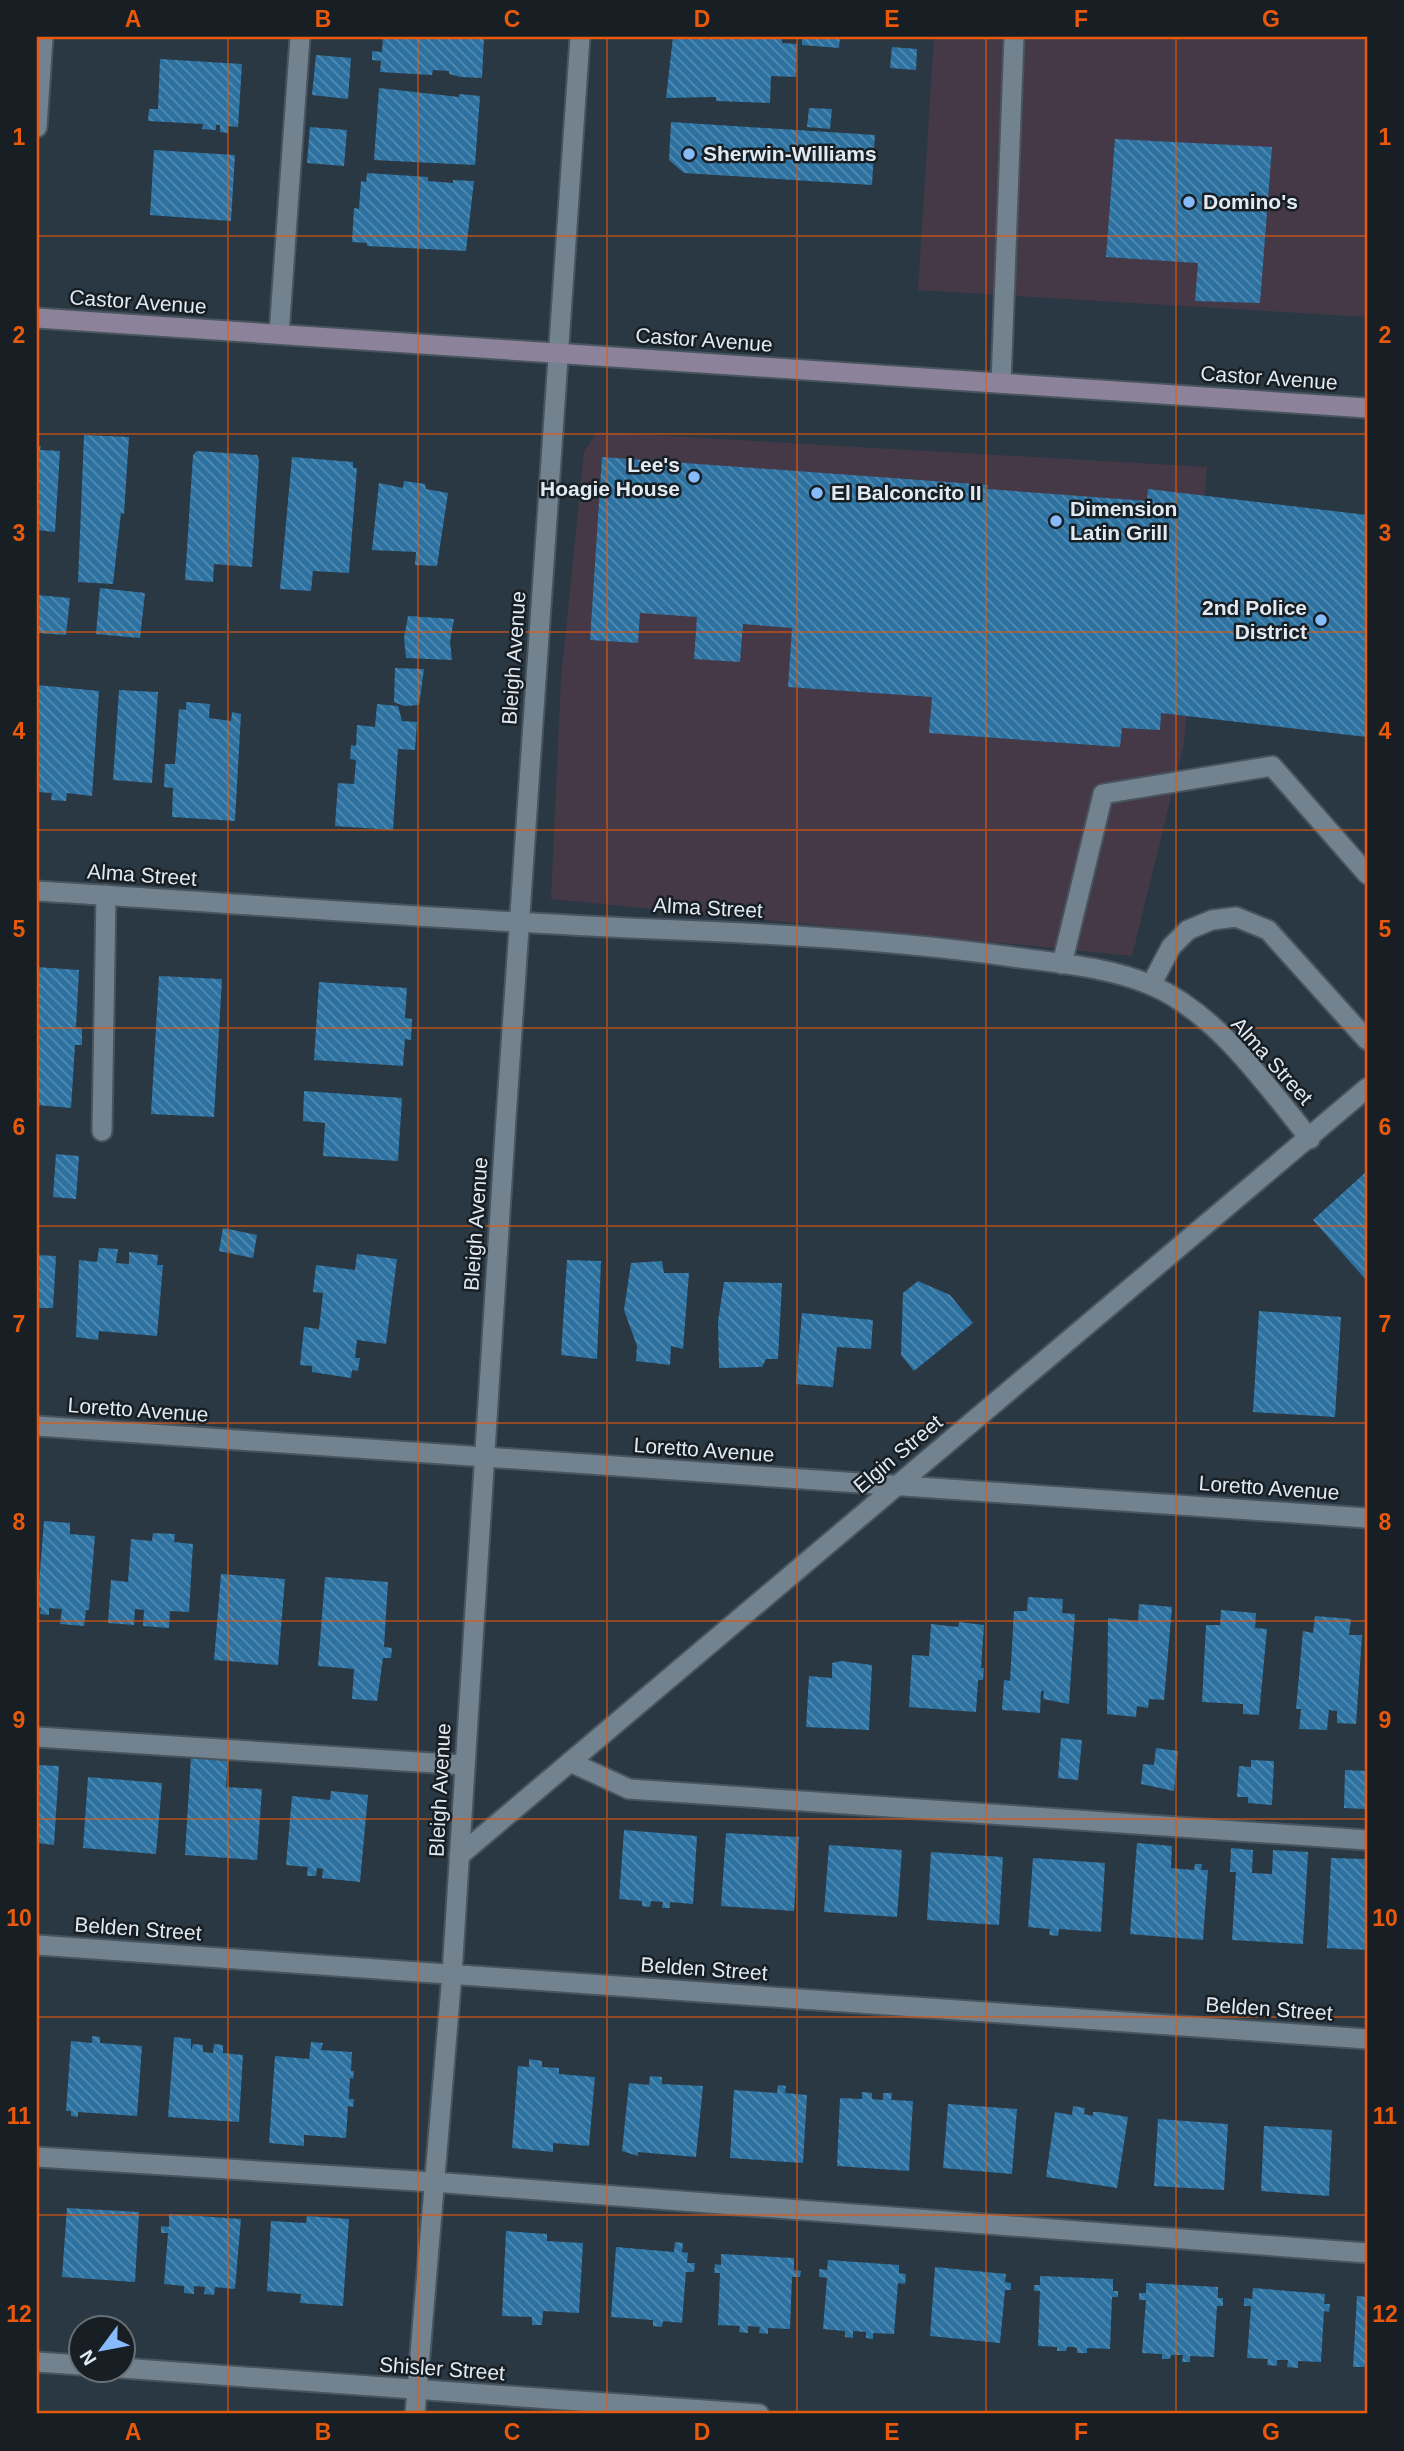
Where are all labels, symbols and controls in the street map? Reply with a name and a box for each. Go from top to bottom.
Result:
text: A [125,6,141,32]
text: B [315,6,331,32]
text: C [504,6,520,32]
text: D [694,6,710,32]
text: E [884,6,900,32]
text: F [1074,6,1088,32]
text: G [1262,6,1280,32]
text: 1 [13,124,26,150]
text: 1 [1379,124,1392,150]
place label: Sherwin-Williams [703,142,877,165]
marker: Sherwin-Williams [681,146,697,162]
place label: Domino's [1203,190,1298,213]
marker: Domino's [1181,194,1197,210]
street label: Castor Avenue [69,285,207,318]
text: 2 [13,322,25,348]
text: 2 [1379,322,1391,348]
street label: Castor Avenue [635,323,773,356]
street label: Castor Avenue [1200,361,1338,394]
place label: Lee's Hoagie House [540,453,680,500]
marker: Lee's Hoagie House [686,469,702,485]
place label: El Balconcito II [831,481,982,504]
marker: El Balconcito II [809,485,825,501]
place label: Dimension Latin Grill [1070,497,1177,544]
marker: Dimension Latin Grill [1048,513,1064,529]
text: 3 [13,520,25,546]
text: 3 [1379,520,1391,546]
street label: Bleigh Avenue [497,590,530,726]
place label: 2nd Police District [1202,596,1307,643]
marker: 2nd Police District [1313,612,1329,628]
text: 4 [13,718,26,744]
text: 4 [1379,718,1392,744]
street label: Alma Street [87,859,198,890]
street label: Alma Street [653,893,764,922]
text: 5 [13,916,26,942]
text: 5 [1379,916,1392,942]
street label: Alma Street [1227,1012,1318,1109]
text: 6 [13,1114,25,1140]
text: 6 [1379,1114,1391,1140]
street label: Bleigh Avenue [459,1156,492,1292]
text: 7 [13,1311,25,1337]
text: 7 [1379,1311,1391,1337]
street label: Loretto Avenue [67,1393,209,1426]
street label: Elgin Street [849,1410,947,1497]
street label: Loretto Avenue [633,1433,775,1466]
street label: Loretto Avenue [1198,1471,1340,1504]
text: 8 [13,1509,26,1535]
text: 8 [1379,1509,1392,1535]
text: 9 [13,1707,25,1733]
text: 9 [1379,1707,1391,1733]
street label: Bleigh Avenue [425,1723,454,1857]
text: 10 [6,1905,32,1931]
text: 10 [1372,1905,1398,1931]
street label: Belden Street [74,1913,202,1944]
street label: Belden Street [640,1953,768,1984]
street label: Belden Street [1205,1993,1333,2024]
text: 11 [7,2103,31,2129]
text: 11 [1373,2103,1397,2129]
text: 12 [6,2301,32,2327]
text: 12 [1372,2301,1398,2327]
north arrow [66,2314,136,2384]
text: N [75,2346,101,2369]
street label: Shisler Street [378,2353,506,2384]
text: A [125,2419,141,2445]
text: B [315,2419,331,2445]
text: C [504,2419,520,2445]
text: D [694,2419,710,2445]
text: E [884,2419,900,2445]
text: F [1074,2419,1088,2445]
text: G [1262,2419,1280,2445]

